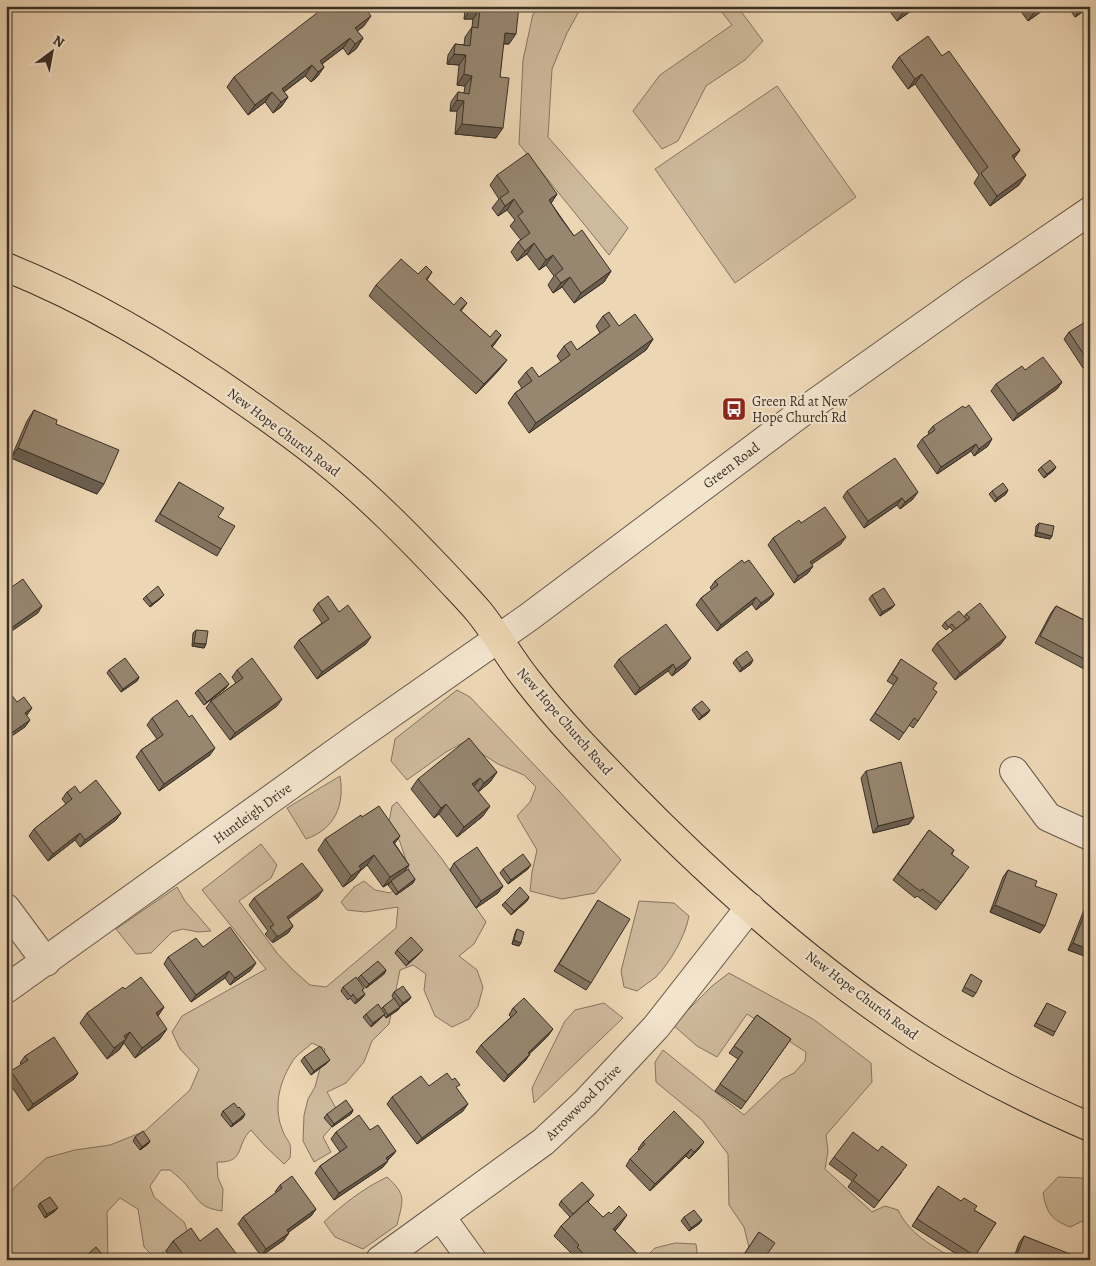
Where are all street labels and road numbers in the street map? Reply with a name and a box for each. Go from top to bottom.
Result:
street label: New Hope Church Road [223,384,344,481]
street label: Green Road [699,438,764,493]
street label: New Hope Church Road [513,663,617,780]
street label: Huntleigh Drive [209,778,295,848]
street label: New Hope Church Road [801,947,922,1044]
street label: Arrowwood Drive [540,1060,626,1145]

